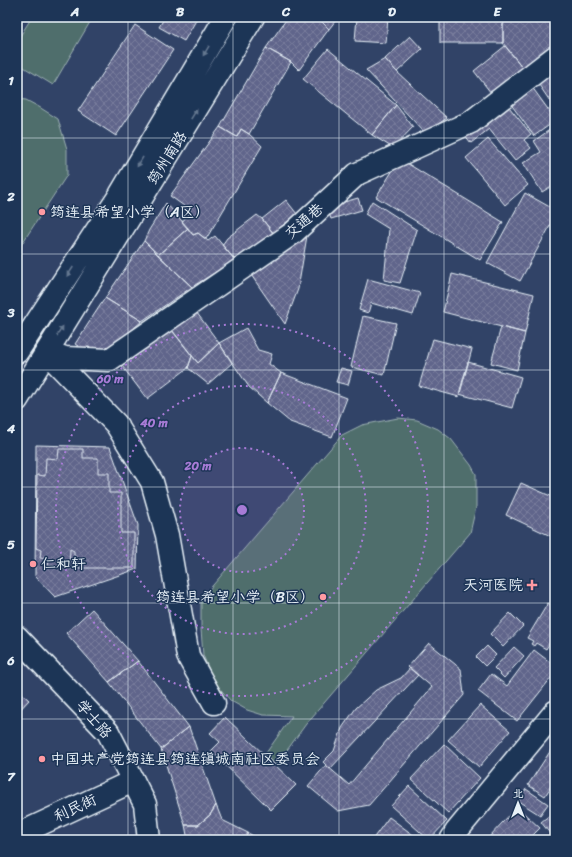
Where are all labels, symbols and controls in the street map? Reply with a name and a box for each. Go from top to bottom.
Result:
text: A [70,0,79,23]
text: B [176,0,185,23]
text: C [281,0,291,23]
text: D [388,0,396,23]
text: E [493,0,502,23]
one-way arrow [203,45,210,56]
text: 1 [8,69,14,92]
one-way arrow [190,109,198,119]
street label: 筠州南路 [140,126,194,190]
one-way arrow [136,156,143,168]
text: 2 [6,185,15,208]
street label: 交通巷 [278,196,330,246]
place label: 筠连县希望小学（A区） [50,199,210,225]
marker: 筠连县希望小学（A区） [37,207,47,217]
one-way arrow [66,267,74,277]
text: 3 [6,301,15,324]
one-way arrow [56,325,63,337]
text: 60 m [96,368,124,390]
text: 40 m [139,412,168,434]
text: 4 [6,417,16,440]
text: 20 m [184,455,212,477]
centre of rings [235,503,249,517]
text: 5 [7,533,15,556]
place label: 仁和轩 [41,551,86,577]
marker: 仁和轩 [28,559,38,569]
place label: 天河医院 [463,572,523,598]
marker: 天河医院 [526,579,538,591]
place label: 筠连县希望小学（B区） [156,584,315,610]
marker: 筠连县希望小学（B区） [318,592,328,602]
text: 6 [6,649,15,672]
street label: 学士路 [69,693,119,745]
place label: 中国共产党筠连县筠连镇城南社区委员会 [50,746,320,772]
marker: 中国共产党筠连县筠连镇城南社区委员会 [37,754,47,764]
text: 7 [7,765,16,788]
north arrow [498,783,538,823]
text: 北 [513,784,524,803]
street label: 利民街 [49,787,101,829]

